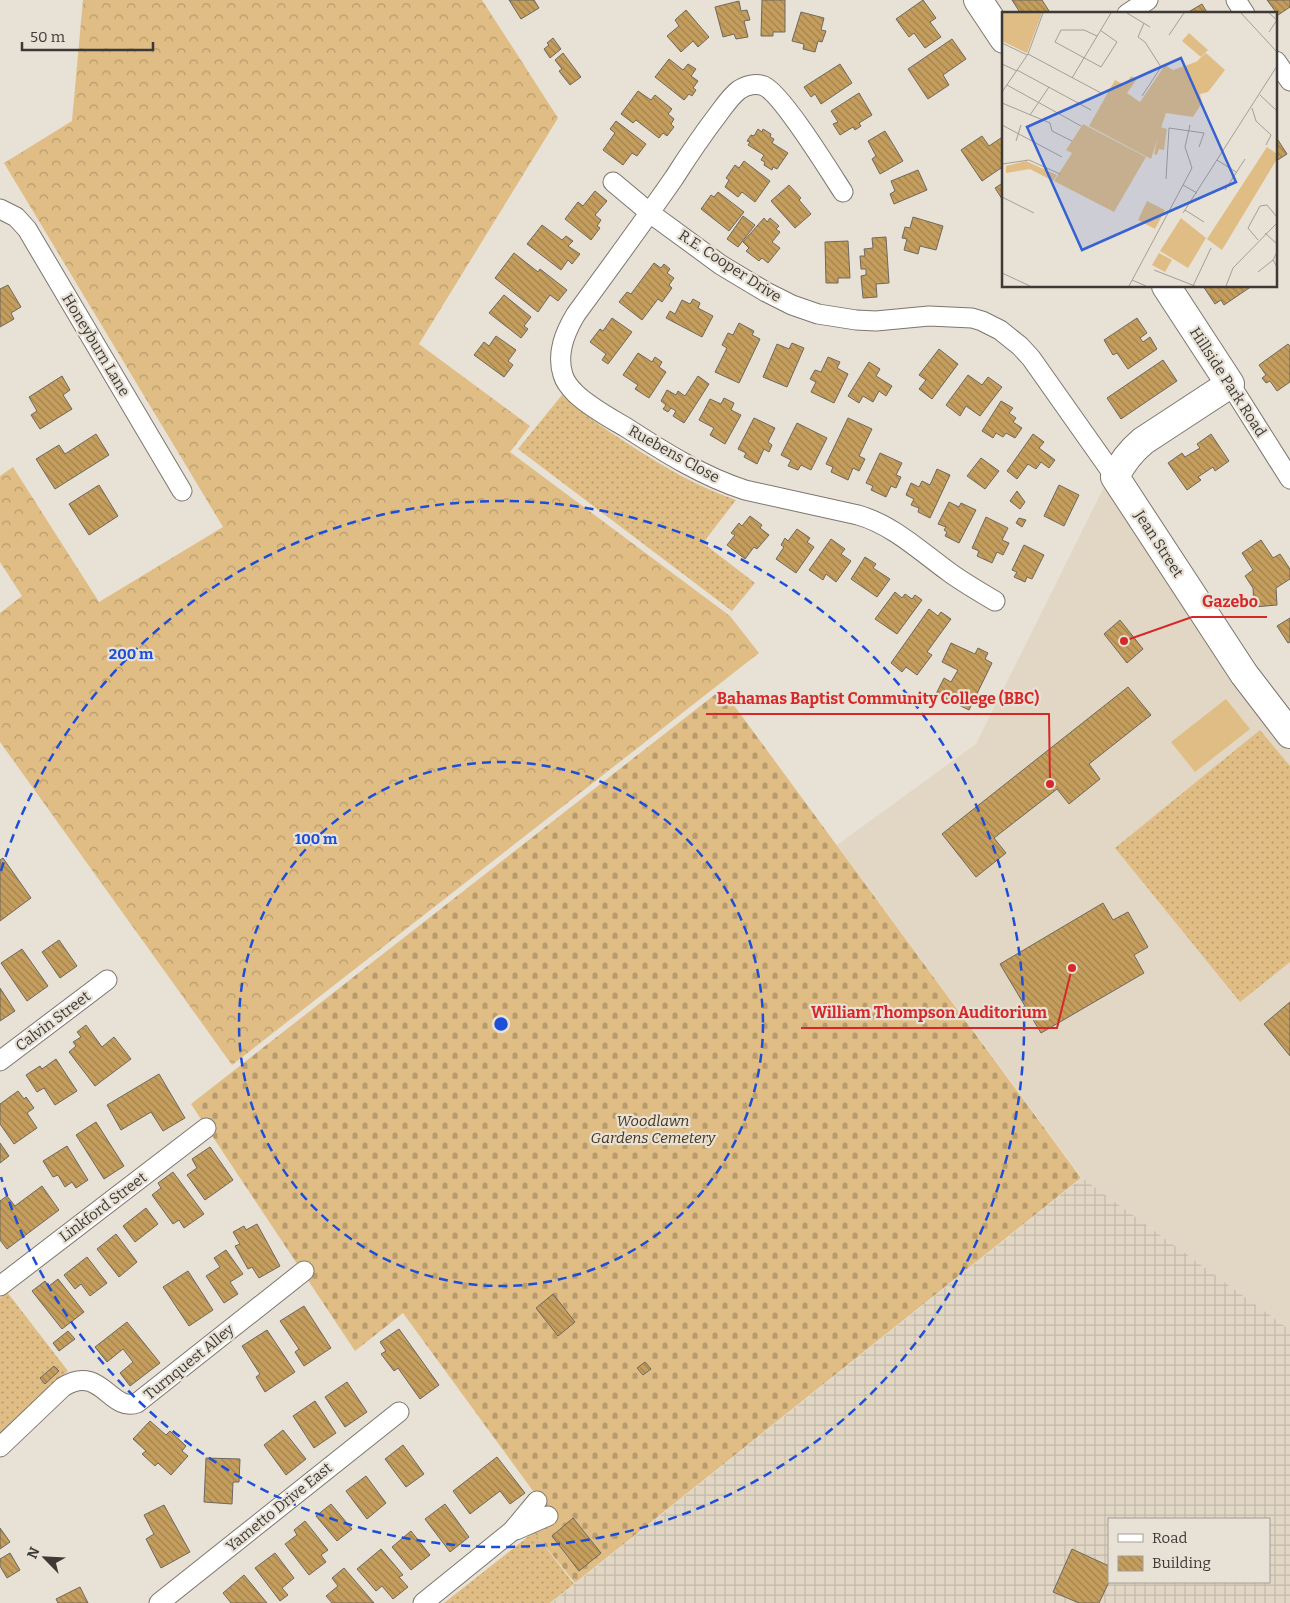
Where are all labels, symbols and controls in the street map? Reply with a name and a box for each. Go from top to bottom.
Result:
inset map [1002,12,1278,288]
scale bar [22,20,154,52]
text: 50 m [30,28,66,46]
street label: R.E. Cooper Drive [675,226,785,306]
street label: Honeyburn Lane [58,290,134,400]
street label: Hillside Park Road [1186,324,1270,440]
street label: Ruebens Close [625,422,723,486]
street label: Jean Street [1130,506,1188,581]
callout: Gazebo [1192,586,1267,617]
text: Gazebo [1202,592,1258,611]
text: 200 m [109,645,154,663]
callout: Bahamas Baptist Community College (BBC) [706,683,1049,714]
text: Bahamas Baptist Community College (BBC) [717,689,1039,708]
text: 100 m [295,830,338,848]
street label: Calvin Street [12,987,94,1055]
callout: William Thompson Auditorium [801,997,1057,1028]
text: William Thompson Auditorium [811,1003,1048,1022]
centre of rings [492,1015,510,1033]
park label: Woodlawn Gardens Cemetery [591,1112,717,1147]
street label: Linkford Street [56,1168,151,1246]
street label: Turnquest Alley [140,1320,238,1404]
street label: Yametto Drive East [222,1458,336,1555]
legend [1108,1518,1270,1583]
text: Road [1152,1529,1187,1547]
north arrow [20,1533,70,1583]
text: N [24,1544,44,1561]
text: Building [1152,1554,1211,1572]

